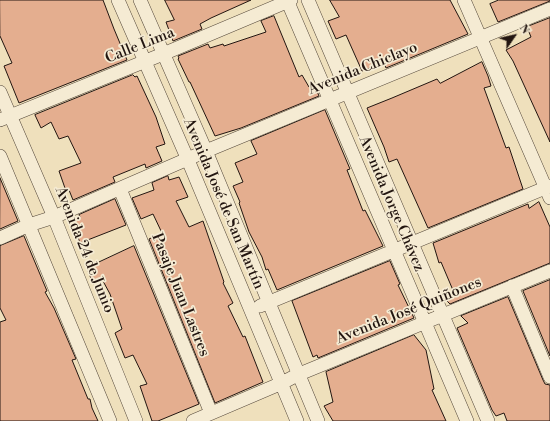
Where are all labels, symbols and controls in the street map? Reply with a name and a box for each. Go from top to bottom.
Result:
north arrow [494,16,534,56]
text: N [516,22,532,37]
street label: Calle Lima [103,24,177,68]
street label: Avenida Chiclayo [306,39,420,99]
street label: Avenida José de San Martín [179,116,267,292]
street label: Avenida Jorge Chávez [354,133,428,275]
street label: Avenida 24 de Junio [50,184,118,316]
street label: Pasaje Juan Lastres [147,231,213,359]
street label: Avenida José Quiñones [334,274,484,348]

